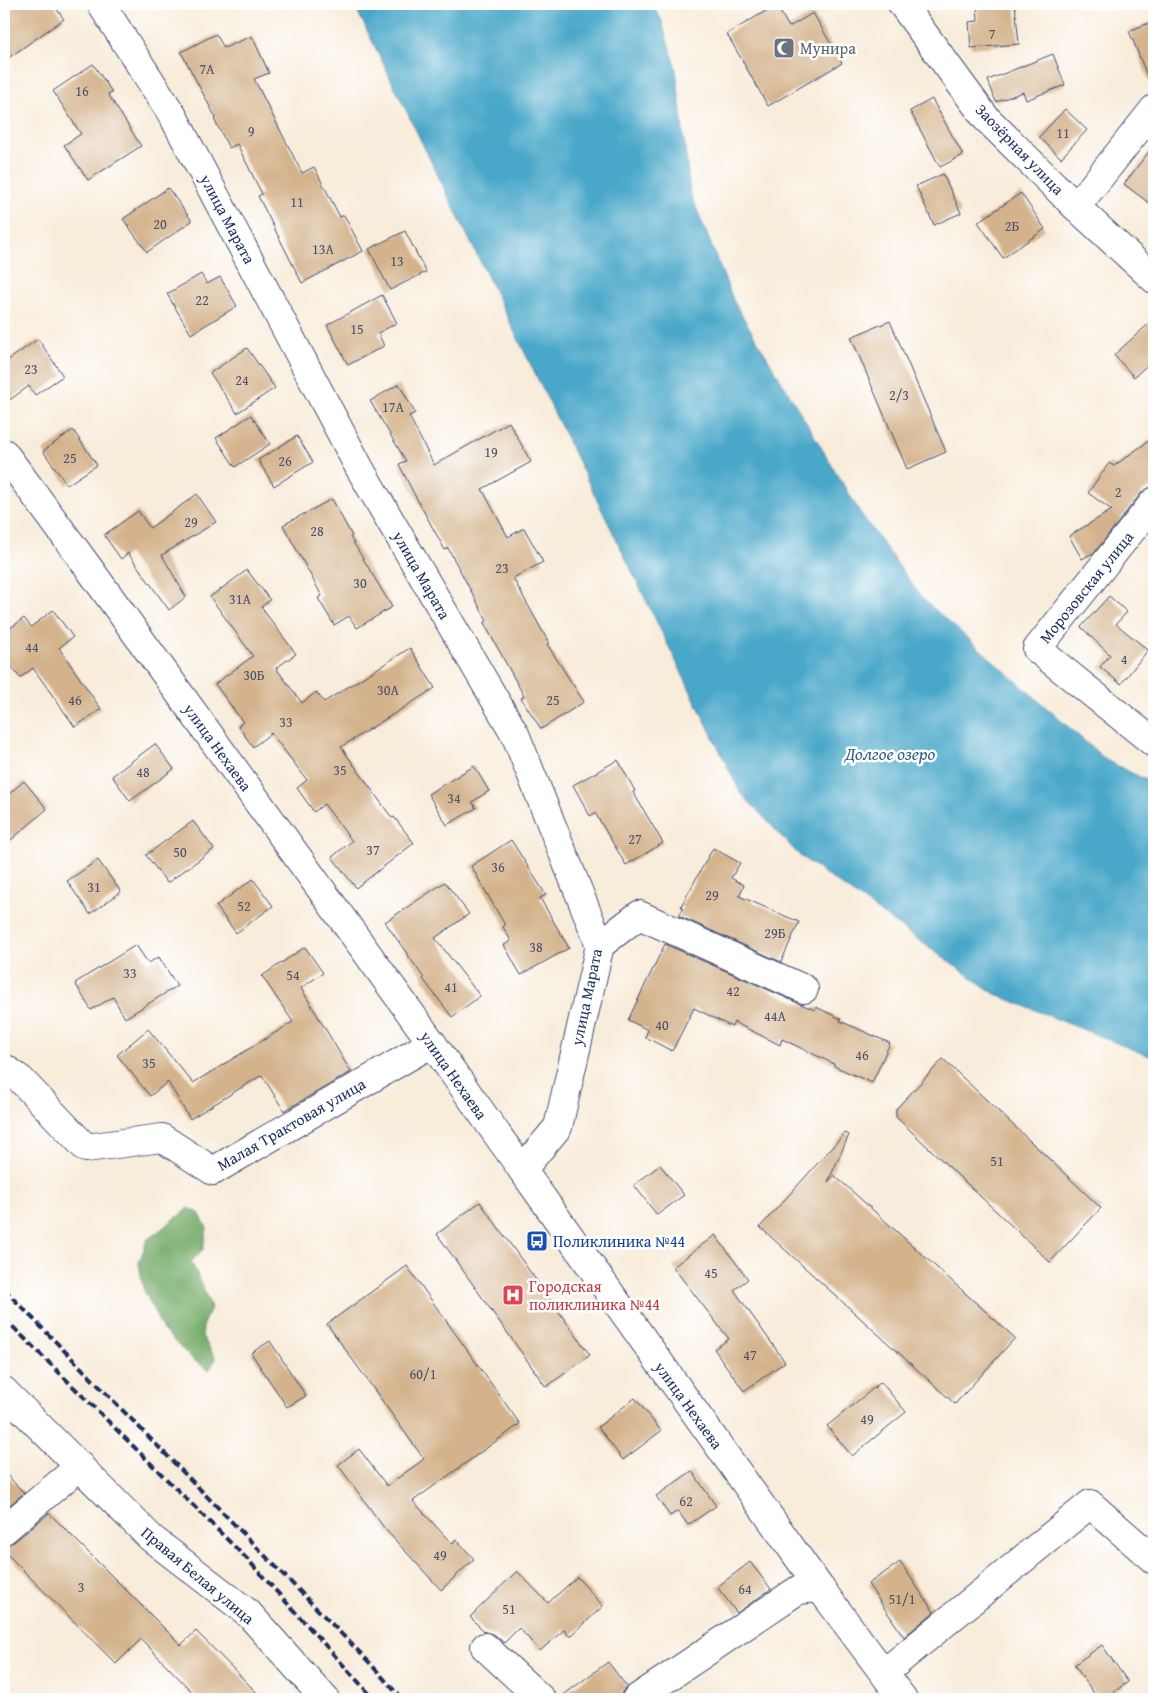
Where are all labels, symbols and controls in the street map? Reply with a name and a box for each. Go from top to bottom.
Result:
house number: 7 [989,24,996,44]
mosque icon: Мунира [772,36,796,60]
place label: Мунира [800,36,856,60]
house number: 7А [199,59,215,79]
house number: 16 [75,81,89,101]
street label: Заозёрная улица [970,98,1070,200]
house number: 9 [248,121,255,141]
house number: 11 [1056,123,1070,143]
street label: улица Марата [194,169,262,268]
house number: 11 [290,192,304,212]
house number: 20 [153,214,167,234]
house number: 2Б [1005,216,1019,236]
house number: 13А [312,239,334,259]
house number: 13 [390,251,404,271]
house number: 22 [195,290,209,310]
house number: 15 [350,319,364,339]
house number: 23 [24,359,38,379]
house number: 24 [235,370,249,390]
house number: 2/3 [889,385,909,405]
house number: 17А [382,397,404,417]
house number: 19 [484,442,498,462]
house number: 25 [63,448,77,468]
house number: 26 [278,451,292,471]
house number: 2 [1115,482,1121,502]
house number: 29 [184,512,198,532]
house number: 28 [310,521,324,541]
street label: улица Марата [386,525,457,624]
street label: Морозовская улица [1033,525,1139,648]
house number: 23 [495,558,509,578]
house number: 30 [353,573,367,593]
house number: 31А [229,589,251,609]
house number: 44 [25,637,39,657]
house number: 4 [1121,649,1128,669]
house number: 30Б [243,665,265,685]
house number: 30А [377,680,399,700]
house number: 46 [68,690,82,710]
house number: 25 [546,690,560,710]
street label: улица Нехаева [177,697,258,796]
house number: 33 [279,712,293,732]
water label: Долгое озеро [844,740,936,767]
house number: 35 [333,760,347,780]
house number: 48 [136,762,150,782]
house number: 34 [447,788,461,808]
house number: 27 [628,829,642,849]
house number: 37 [366,840,380,860]
house number: 50 [173,842,187,862]
house number: 36 [491,857,505,877]
house number: 31 [87,877,101,897]
house number: 29 [705,885,719,905]
house number: 52 [237,896,251,916]
house number: 29Б [764,923,786,943]
house number: 38 [529,937,543,957]
street label: улица Марата [564,946,608,1049]
house number: 33 [123,963,137,983]
house number: 54 [286,965,300,985]
house number: 41 [444,977,458,997]
house number: 42 [726,981,740,1001]
house number: 44А [764,1006,786,1026]
house number: 40 [655,1015,669,1035]
street label: улица Нехаева [414,1025,494,1125]
house number: 46 [855,1045,869,1065]
house number: 35 [142,1053,156,1073]
street label: Малая Трактовая улица [212,1071,370,1176]
house number: 51 [990,1151,1004,1171]
bus stop icon: Поликлиника №44 [525,1229,549,1253]
place label: Поликлиника №44 [553,1229,686,1253]
house number: 45 [704,1263,718,1283]
place label: Городская поликлиника №44 [529,1274,660,1316]
hospital icon: Городская поликлиника №44 [501,1283,525,1307]
house number: 47 [743,1345,757,1365]
street label: улица Нехаева [648,1355,729,1454]
house number: 60/1 [410,1364,436,1384]
house number: 49 [860,1409,874,1429]
house number: 62 [679,1491,693,1511]
street label: Правая Белая улица [136,1520,260,1630]
house number: 49 [433,1545,447,1565]
house number: 3 [78,1577,84,1597]
house number: 64 [738,1579,752,1599]
house number: 51/1 [889,1589,915,1609]
house number: 51 [502,1599,516,1619]

